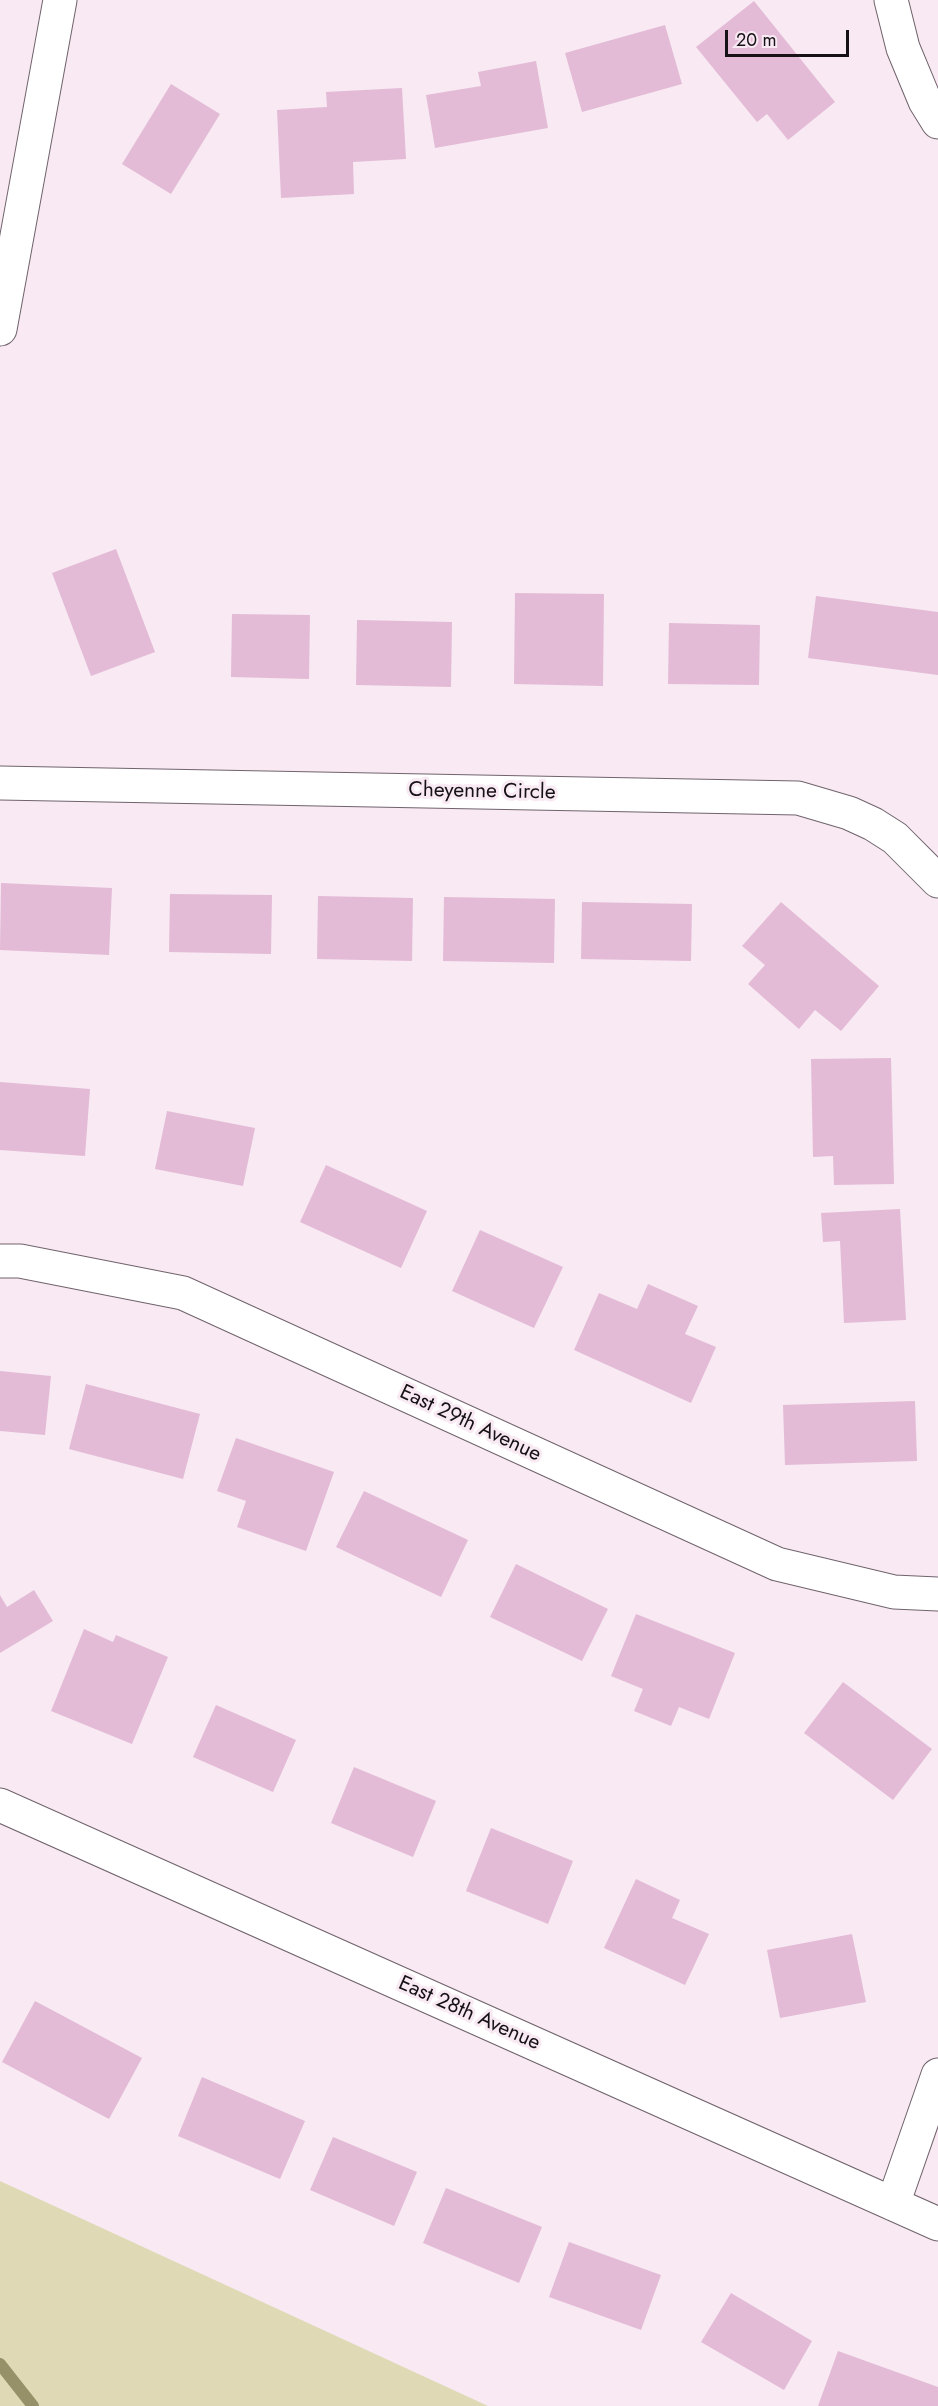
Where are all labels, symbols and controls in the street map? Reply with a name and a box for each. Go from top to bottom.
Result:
scale bar [728,18,852,56]
text: 20 m [736,27,776,53]
street label: Cheyenne Circle [408,778,556,806]
street label: East 29th Avenue [395,1380,545,1468]
street label: East 28th Avenue [394,1971,544,2057]

